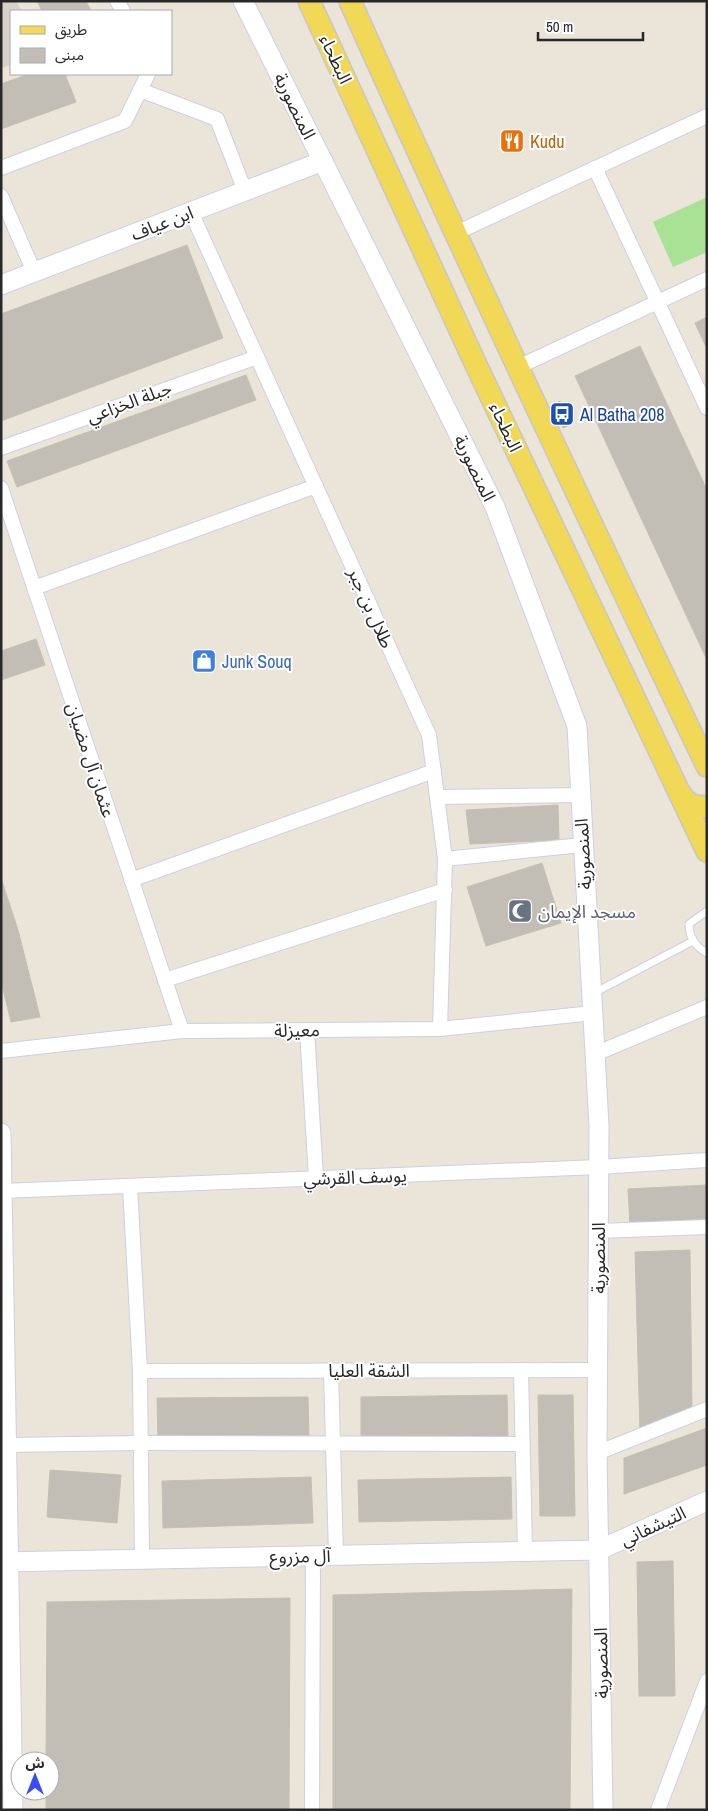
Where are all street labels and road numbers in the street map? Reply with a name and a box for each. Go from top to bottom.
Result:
street label: البطحاء [314,30,358,88]
street label: المنصورية [268,68,322,144]
street label: ابن عياف [127,200,197,246]
street label: جبلة الخزاعي [83,375,175,430]
street label: البطحاء [484,398,528,456]
street label: المنصورية [448,430,502,506]
street label: طلال بن جبر [342,563,400,652]
street label: عثمان آل مضيان [61,699,121,821]
street label: المنصورية [569,818,597,890]
street label: معيزلة [274,1017,320,1043]
street label: يوسف القرشي [303,1163,407,1192]
street label: المنصورية [586,1222,611,1294]
street label: الشقة العليا [328,1358,410,1383]
street label: التيشفاني [616,1500,690,1553]
street label: آل مزروع [269,1543,332,1571]
street label: المنصورية [588,1627,614,1699]

